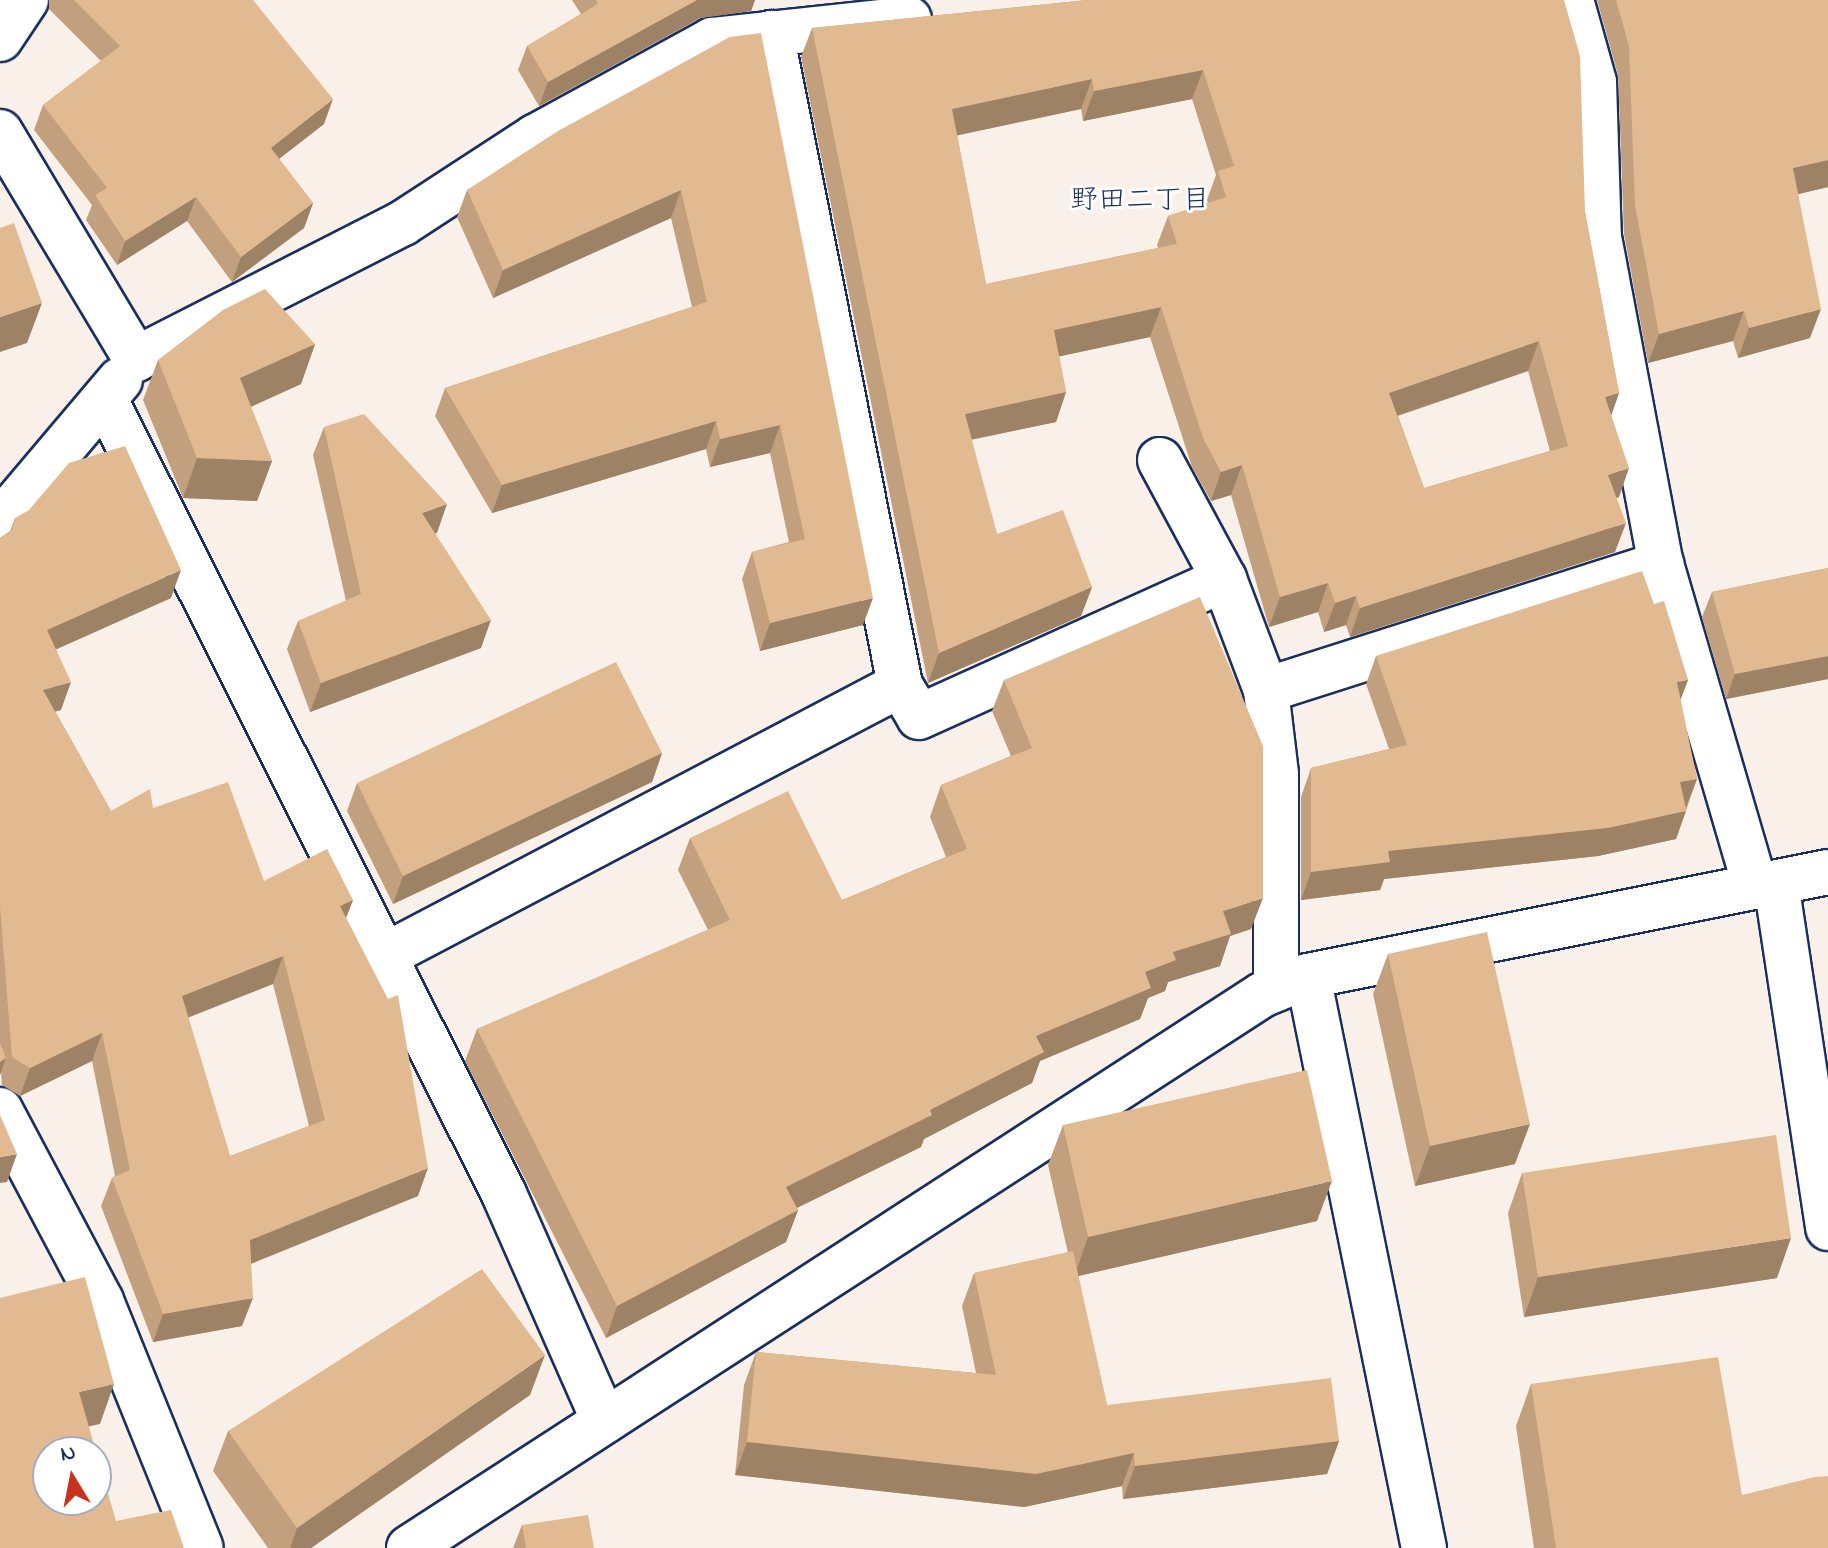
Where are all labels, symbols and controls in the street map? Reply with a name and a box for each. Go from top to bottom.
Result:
district label: 野田二丁目 [1070,185,1210,219]
north arrow [32,1436,112,1516]
text: N [58,1437,78,1471]

